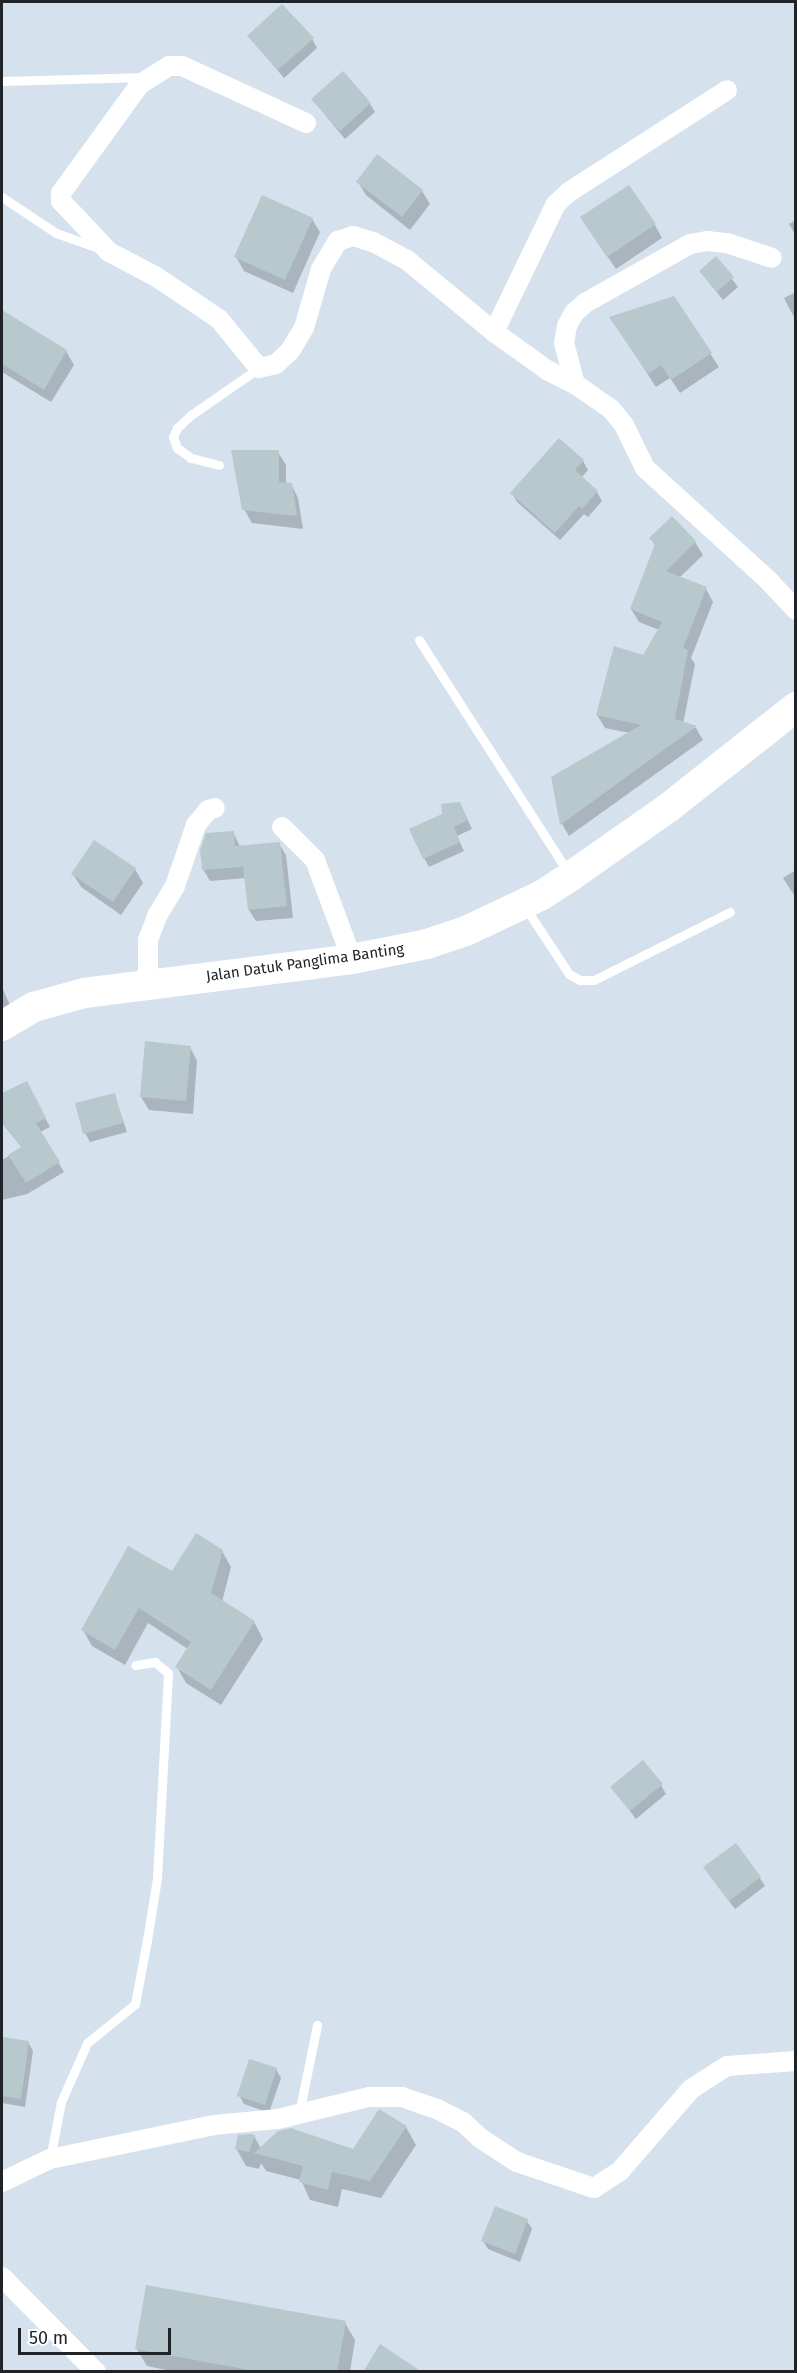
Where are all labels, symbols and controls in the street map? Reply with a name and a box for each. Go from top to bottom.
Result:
street label: Jalan Datuk Panglima Banting [205,940,405,986]
scale bar [21,2316,174,2354]
text: 50 m [29,2327,68,2349]

